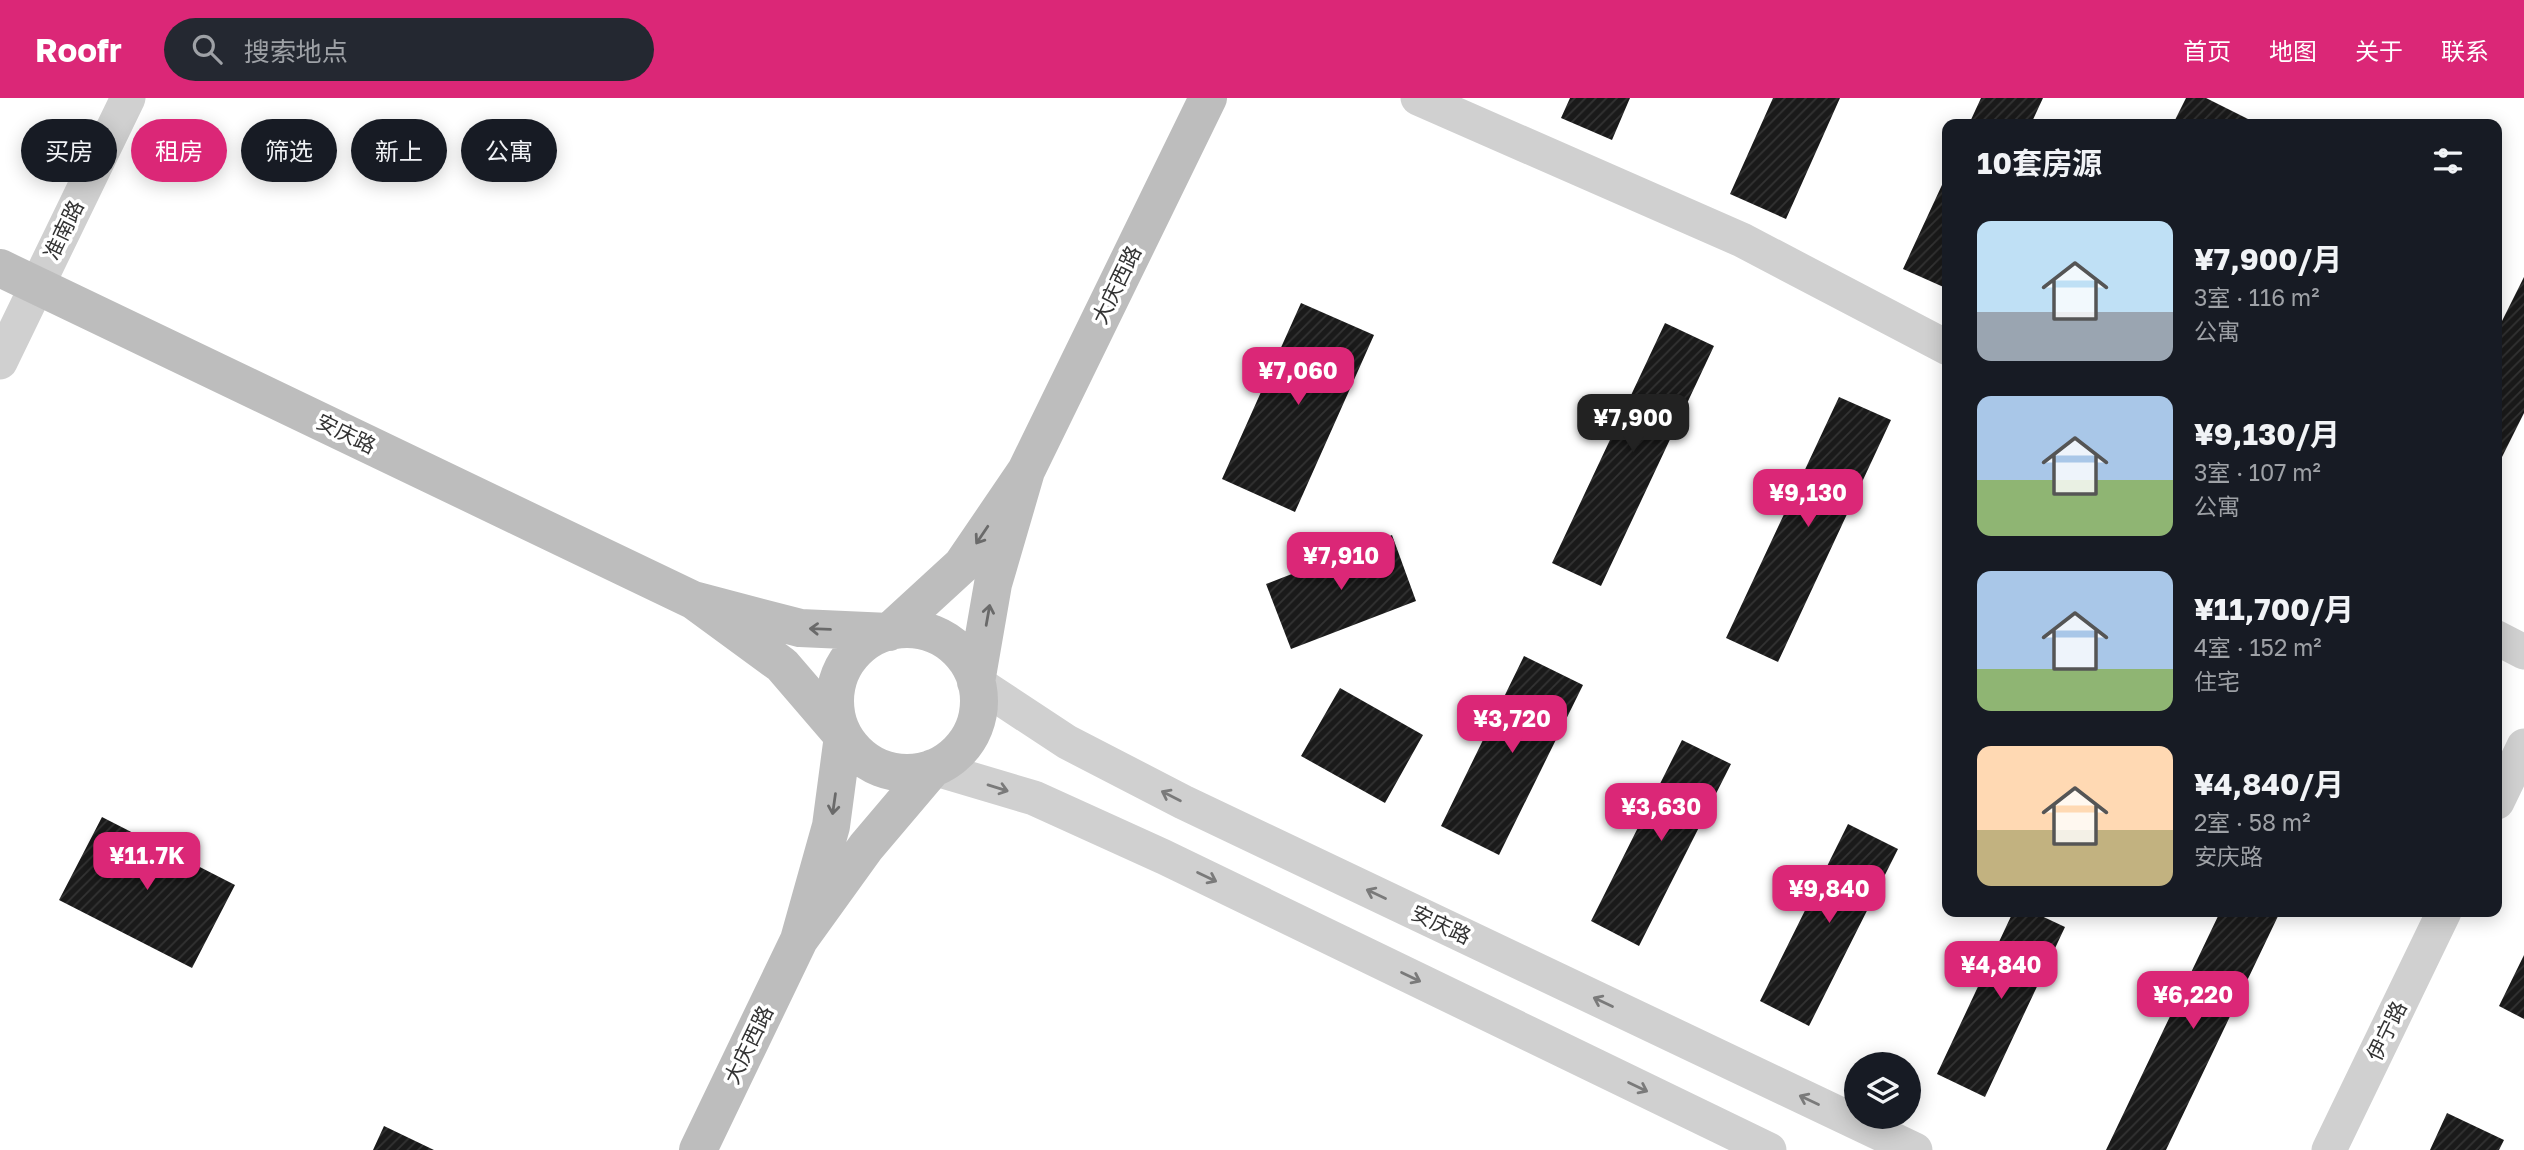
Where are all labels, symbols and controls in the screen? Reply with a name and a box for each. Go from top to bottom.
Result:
search box [164,18,654,81]
text: Roofr [35,30,122,69]
icon: search [188,30,226,68]
text: 搜索地点 [244,36,348,67]
text: 首页 [2183,36,2231,65]
text: 地图 [2269,36,2317,65]
text: 关于 [2355,36,2403,65]
text: 联系 [2441,36,2489,65]
chip: 买房 [21,119,117,182]
chip: 租房 [131,119,227,182]
chip: 筛选 [241,119,337,182]
chip: 新上 [351,119,447,182]
chip: 公寓 [461,119,557,182]
icon: filters [2429,142,2467,180]
text: 10套房源 [1977,145,2102,181]
street label: 准南路 [38,196,89,264]
street label: 大庆西路 [1086,241,1146,328]
text: ¥7,900/月 [2194,241,2342,277]
icon: home [2033,249,2117,333]
text: 3室 · 116 m² [2194,283,2319,311]
text: 公寓 [2194,317,2240,345]
pin: ¥7,060 [1241,348,1355,407]
text: ¥7,060 [1258,356,1338,384]
pin: ¥7,900 [1576,394,1690,454]
text: ¥7,900 [1593,403,1673,431]
street label: 安庆路 [312,408,380,459]
text: ¥9,130/月 [2194,416,2340,452]
icon: home [2033,424,2117,508]
text: 3室 · 107 m² [2194,458,2321,486]
pin: ¥9,130 [1751,470,1865,529]
text: ¥9,130 [1769,478,1847,506]
text: 公寓 [2194,492,2240,520]
one-way arrow [975,525,989,545]
pin: ¥7,910 [1284,532,1398,592]
text: ¥7,910 [1303,541,1379,569]
text: ¥11,700/月 [2194,591,2354,627]
icon: home [2033,599,2117,683]
one-way arrow [982,604,995,627]
one-way arrow [809,622,832,635]
text: 4室 · 152 m² [2194,633,2322,661]
text: 住宅 [2194,667,2240,695]
pin: ¥3,720 [1455,696,1569,755]
text: ¥3,720 [1473,704,1551,732]
text: ¥4,840/月 [2194,766,2344,802]
icon: home [2033,774,2117,858]
one-way arrow [987,782,1009,795]
pin: ¥3,630 [1604,784,1718,843]
one-way arrow [1161,788,1182,802]
one-way arrow [827,792,840,814]
text: ¥3,630 [1621,792,1701,820]
text: 2室 · 58 m² [2194,808,2311,836]
pin: ¥11.7K [90,832,204,892]
text: ¥11.7K [109,841,185,869]
text: 安庆路 [2194,842,2263,870]
pin: ¥9,840 [1772,866,1886,925]
one-way arrow [1196,871,1217,885]
text: ¥9,840 [1788,874,1870,902]
one-way arrow [1366,886,1387,900]
street label: 安庆路 [1407,899,1475,949]
pin: ¥4,840 [1944,942,2058,1001]
text: ¥4,840 [1961,950,2041,978]
one-way arrow [1400,970,1421,984]
pin: ¥6,220 [2136,972,2250,1031]
text: ¥6,220 [2153,980,2233,1008]
one-way arrow [1593,995,1615,1008]
street label: 伊宁路 [2361,997,2412,1065]
street label: 大庆西路 [718,1001,778,1088]
map controls [1844,1052,1921,1129]
button: layers [1844,1052,1921,1129]
one-way arrow [1627,1080,1648,1094]
one-way arrow [1799,1092,1820,1106]

